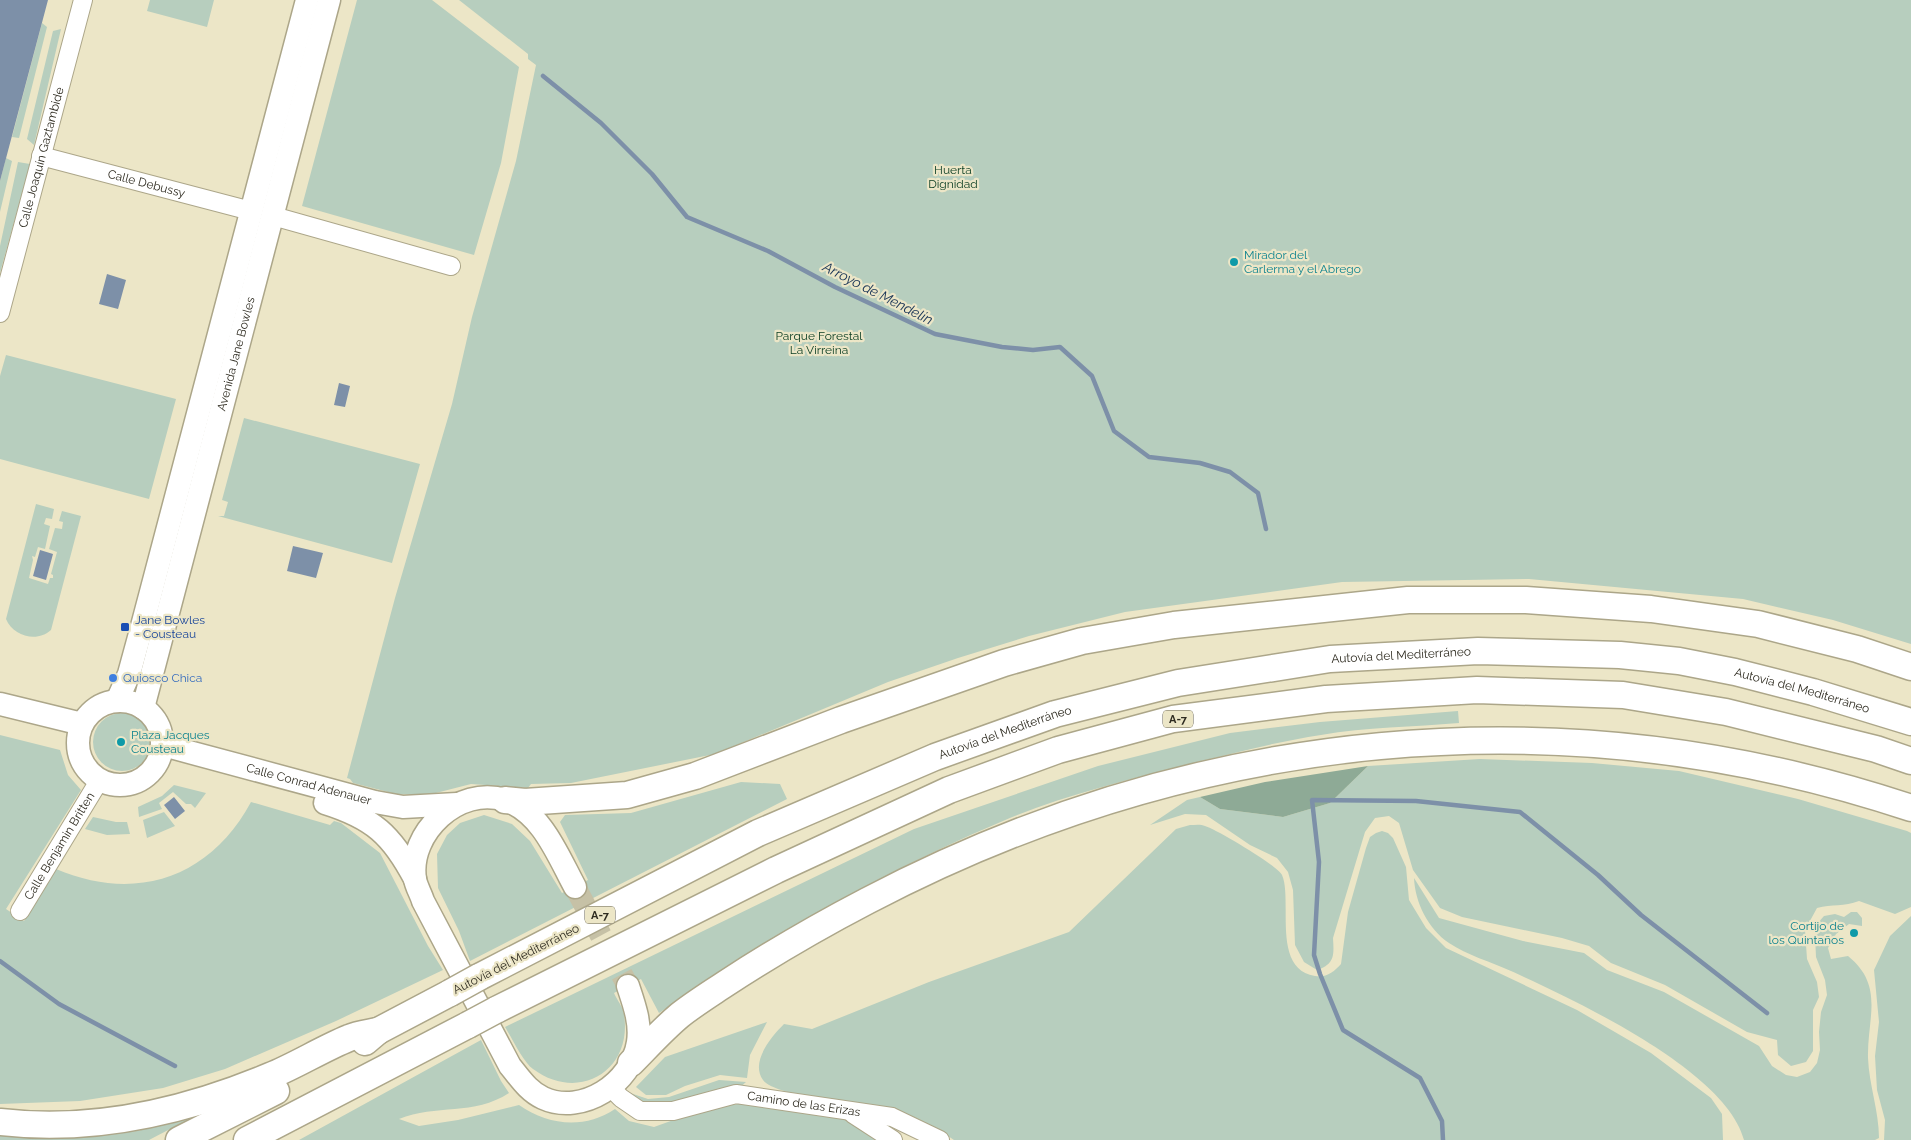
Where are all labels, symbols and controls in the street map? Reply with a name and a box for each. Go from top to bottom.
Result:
street label: Calle Joaquín Gaztambide [16,86,67,229]
park label: Huerta Dignidad [928,163,978,191]
street label: Calle Debussy [106,167,187,201]
place label: Mirador del Carlerma y el Abrego [1244,248,1361,276]
marker: Mirador del Carlerma y el Abrego [1228,256,1240,268]
water label: Arroyo de Mendelín [819,258,936,328]
street label: Avenida Jane Bowles [214,295,258,413]
park label: Parque Forestal La Virreina [775,329,863,357]
place label: Jane Bowles - Cousteau [135,613,205,641]
marker: Jane Bowles - Cousteau [119,621,131,633]
street label: Autovía del Mediterráneo [1331,644,1471,666]
street label: Autovía del Mediterráneo [1733,665,1871,716]
place label: Quiosco Chica [123,671,202,685]
marker: Quiosco Chica [107,672,119,684]
street label: Autovía del Mediterráneo [937,703,1073,762]
road number: A-7 [1163,711,1193,728]
place label: Plaza Jacques Cousteau [131,728,210,756]
marker: Plaza Jacques Cousteau [115,736,127,748]
street label: Calle Conrad Adenauer [245,761,374,808]
street label: Calle Benjamin Britten [21,790,97,902]
road number: A-7 [585,906,615,924]
place label: Cortijo de los Quintaños [1769,919,1844,947]
street label: Autovía del Mediterráneo [451,921,581,997]
marker: Cortijo de los Quintaños [1848,927,1860,939]
street label: Camino de las Erizas [746,1089,862,1119]

